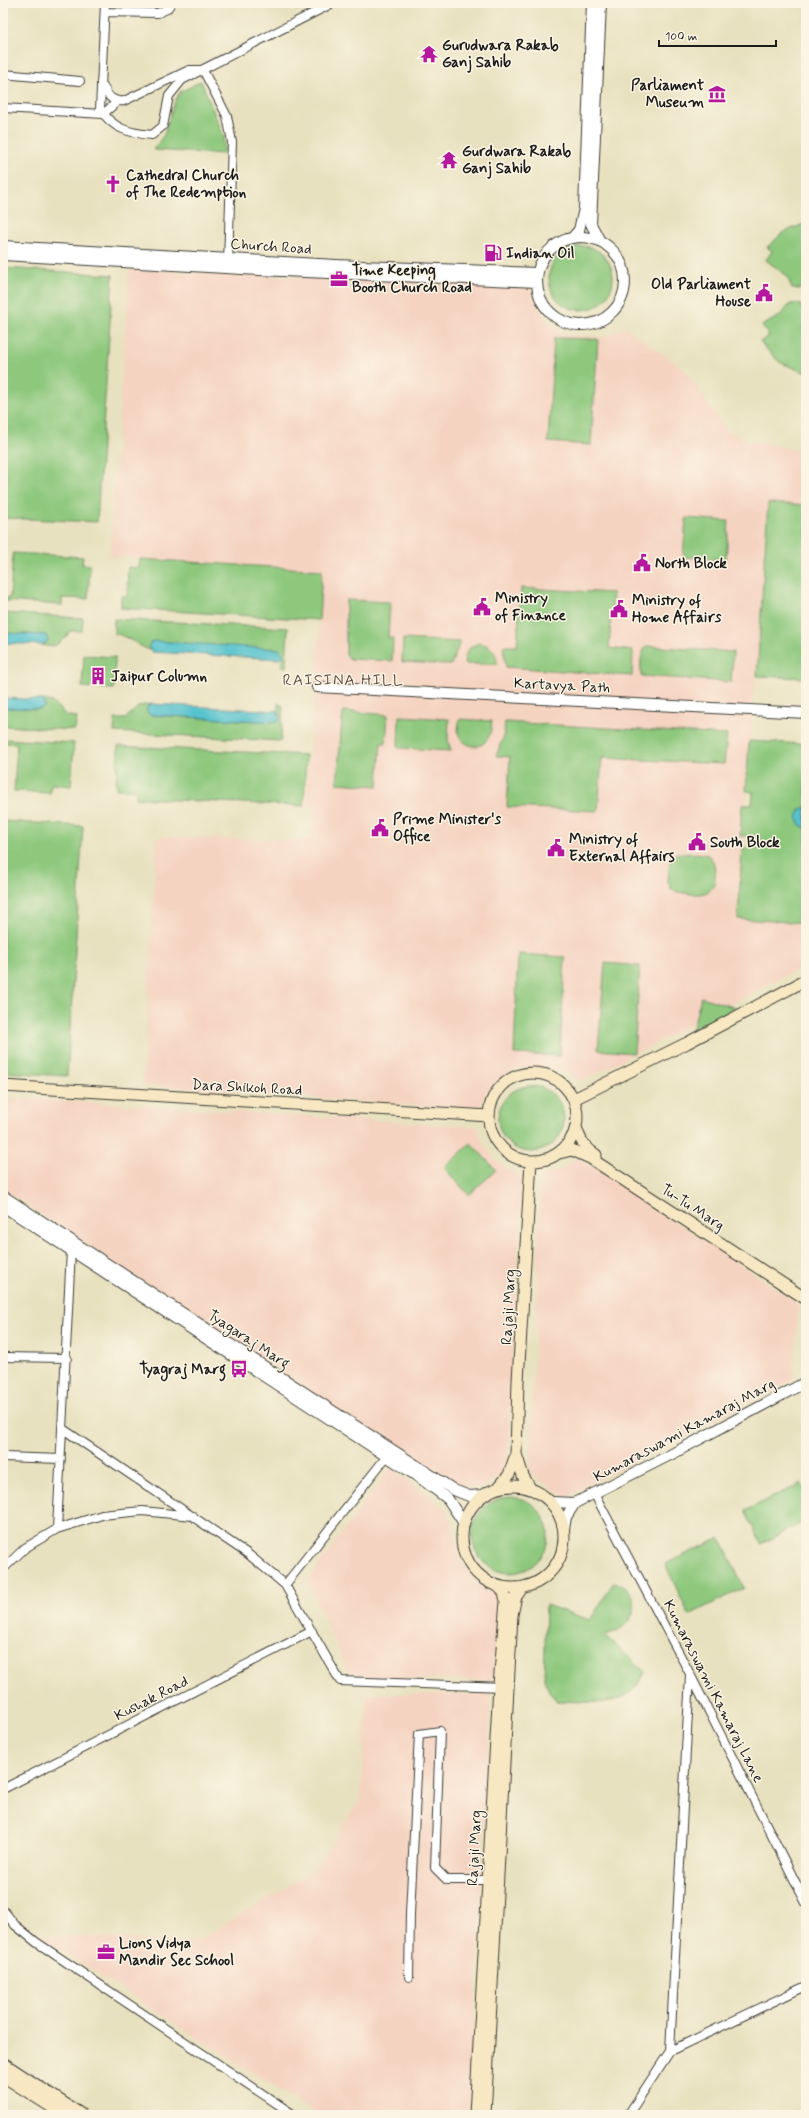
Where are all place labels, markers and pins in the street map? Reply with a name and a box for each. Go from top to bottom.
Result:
place label: Gurudwara Rakab Ganj Sahib [442,36,559,73]
temple icon: Gurudwara Rakab Ganj Sahib [419,44,439,64]
place label: Parliament Museum [631,76,704,113]
museum icon: Parliament Museum [707,84,727,104]
place label: Gurdwara Rakab Ganj Sahib [462,142,571,179]
temple icon: Gurdwara Rakab Ganj Sahib [439,150,459,170]
place label: Cathedral Church of The Redemption [126,166,247,203]
church icon: Cathedral Church of The Redemption [103,174,123,194]
fuel station icon: Indian Oil [483,243,503,263]
place label: Indian Oil [506,244,575,264]
place label: Time Keeping Booth Church Road [352,261,472,298]
office icon: Time Keeping Booth Church Road [329,269,349,289]
place label: Old Parliament House [651,275,751,312]
public building icon: Old Parliament House [754,283,774,303]
public building icon: North Block [632,553,652,573]
place label: North Block [655,554,727,574]
place label: Ministry of Finance [495,589,567,626]
place label: Ministry of Home Affairs [632,591,722,628]
public building icon: Ministry of Finance [472,597,492,617]
public building icon: Ministry of Home Affairs [609,599,629,619]
building icon: Jaipur Column [88,666,108,686]
place label: Jaipur Column [111,667,208,687]
place label: Prime Minister's Office [393,810,501,847]
public building icon: Prime Minister's Office [370,818,390,838]
place label: Ministry of External Affairs [569,830,675,867]
public building icon: South Block [687,832,707,852]
place label: South Block [710,833,780,853]
public building icon: Ministry of External Affairs [546,838,566,858]
bus stop icon: Tyagraj Marg [229,1359,249,1379]
place label: Tyagraj Marg [139,1360,226,1382]
place label: Lions Vidya Mandir Sec School [119,1934,234,1971]
office icon: Lions Vidya Mandir Sec School [96,1942,116,1962]

